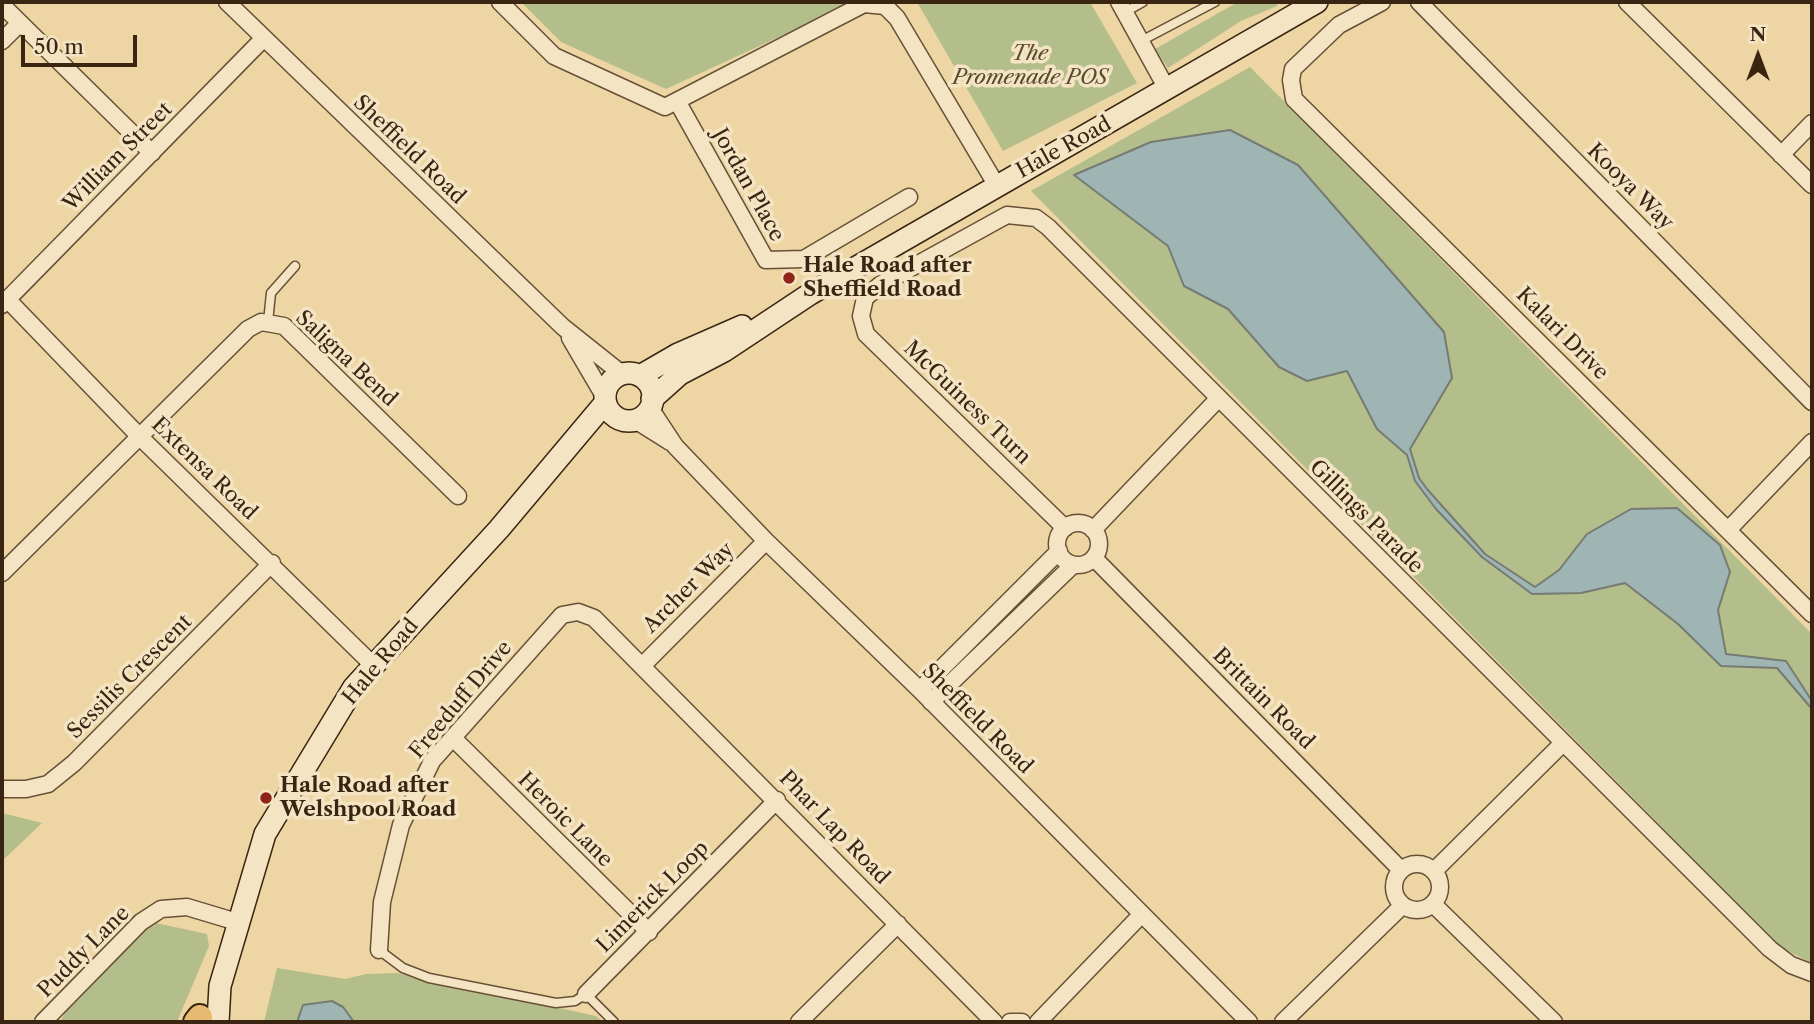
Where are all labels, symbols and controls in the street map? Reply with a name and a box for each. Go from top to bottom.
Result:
scale bar [24,21,140,65]
north arrow [1723,21,1793,91]
text: N [1750,23,1766,46]
text: 50 m [34,34,84,59]
park label: The Promenade POS [953,41,1107,91]
street label: Sheffield Road [348,90,470,210]
street label: William Street [58,97,178,217]
street label: Hale Road [1012,112,1116,184]
street label: Jordan Place [707,124,789,246]
street label: Kooya Way [1582,139,1678,235]
place label: Hale Road after Sheffield Road [803,253,972,303]
marker: Hale Road after Sheffield Road [781,270,797,286]
street label: Kalari Drive [1511,283,1613,385]
street label: Saligna Bend [290,306,402,412]
street label: McGuiness Turn [898,336,1036,470]
street label: Extensa Road [146,412,262,526]
street label: Gillings Parade [1304,455,1428,579]
street label: Archer Way [638,537,740,639]
street label: Sessilis Crescent [63,610,197,744]
street label: Hale Road [338,614,424,710]
street label: Freeduff Drive [404,636,518,764]
street label: Brittain Road [1207,643,1319,755]
street label: Sheffield Road [916,658,1038,780]
street label: Phar Lap Road [774,766,894,890]
street label: Heroic Lane [512,767,618,873]
place label: Hale Road after Welshpool Road [280,773,456,823]
marker: Hale Road after Welshpool Road [258,790,274,806]
street label: Limerick Loop [592,836,714,958]
street label: Puddy Lane [33,901,135,1003]

